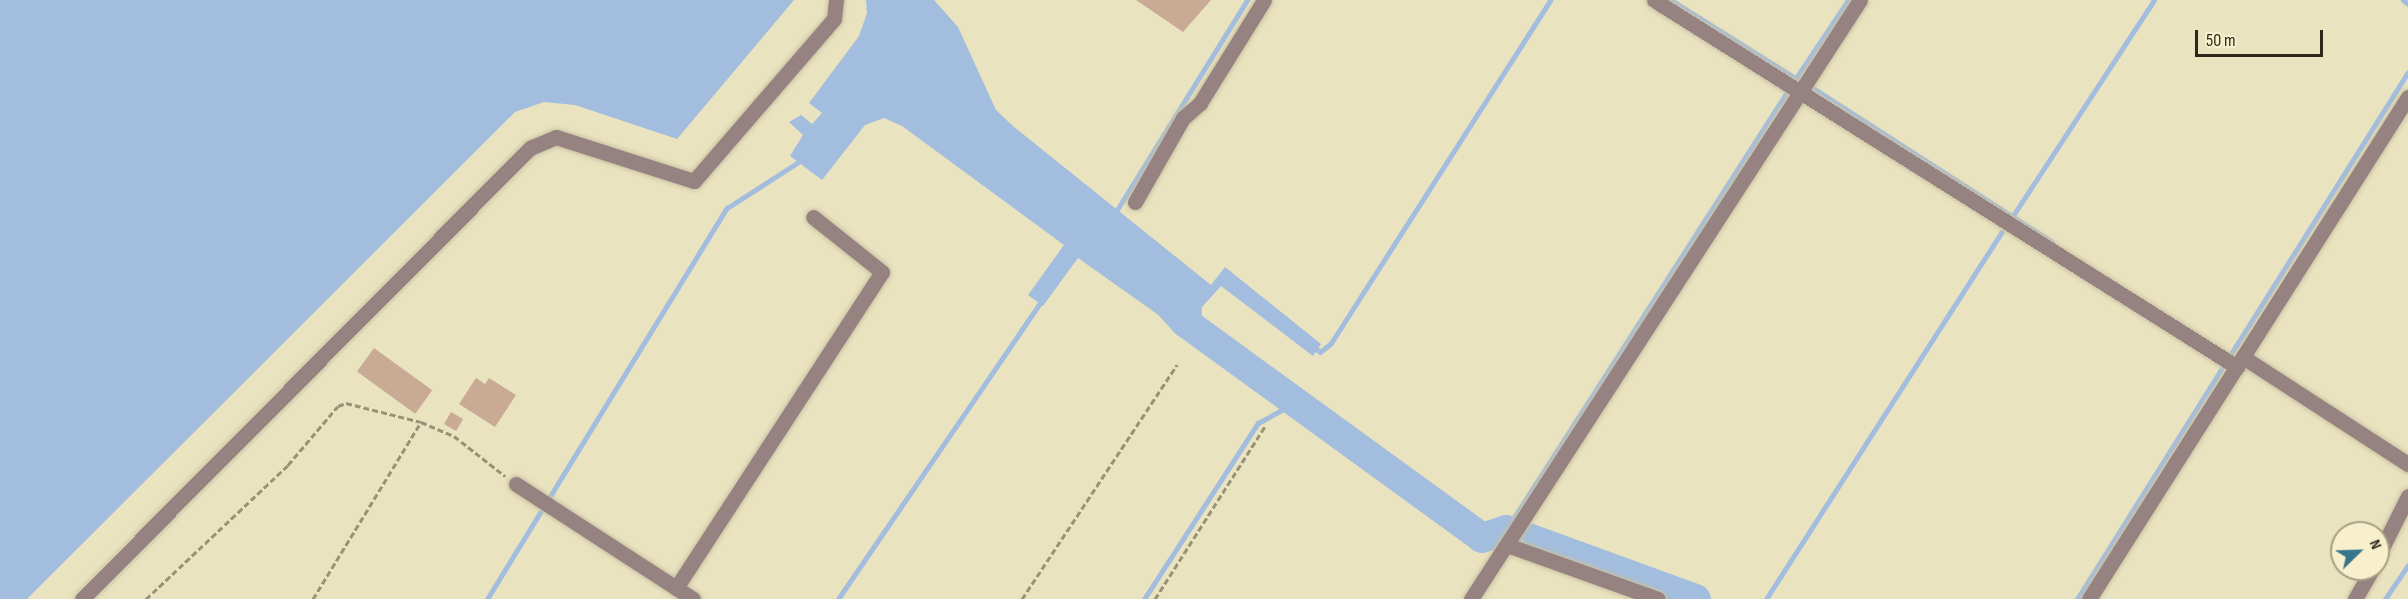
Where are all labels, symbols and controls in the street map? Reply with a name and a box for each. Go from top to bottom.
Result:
scale bar [2198,18,2326,56]
text: 50 m [2206,30,2236,51]
north arrow [2330,521,2390,581]
text: N [2365,537,2386,552]

